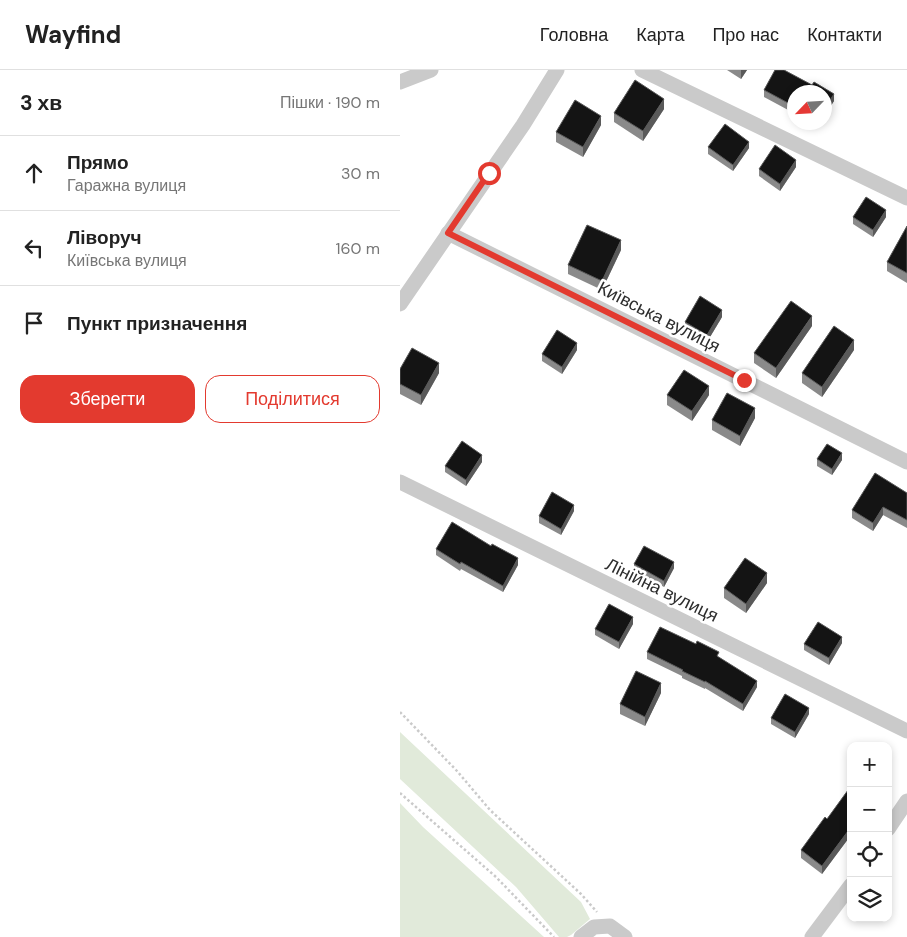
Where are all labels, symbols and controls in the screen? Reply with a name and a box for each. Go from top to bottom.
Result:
text: Wayfind [25,19,121,50]
text: Головна [540,23,608,47]
text: Карта [636,23,684,47]
text: Про нас [712,23,779,47]
text: Контакти [807,23,882,47]
north arrow [787,85,832,130]
text: 3 хв [20,89,62,117]
text: Пішки · 190 m [280,92,380,113]
text: Прямо [67,150,129,175]
icon: ahead [20,159,48,187]
route start [478,162,501,185]
text: 30 m [341,163,380,184]
text: Гаражна вулиця [67,175,186,196]
text: Ліворуч [67,225,142,250]
icon: left [20,234,48,262]
text: 160 m [336,238,380,259]
text: Київська вулиця [67,250,187,271]
street label: Київська вулиця [594,276,724,358]
icon: arrive [20,309,48,337]
text: Пункт призначення [67,311,247,336]
route end [733,369,756,392]
button: Зберегти [20,375,195,423]
button: Поділитися [205,375,380,423]
street label: Лінійна вулиця [601,552,723,628]
map controls [847,742,892,922]
button: + [847,742,892,787]
button: − [847,787,892,832]
button: locate [847,832,892,877]
button: layers [847,877,892,922]

